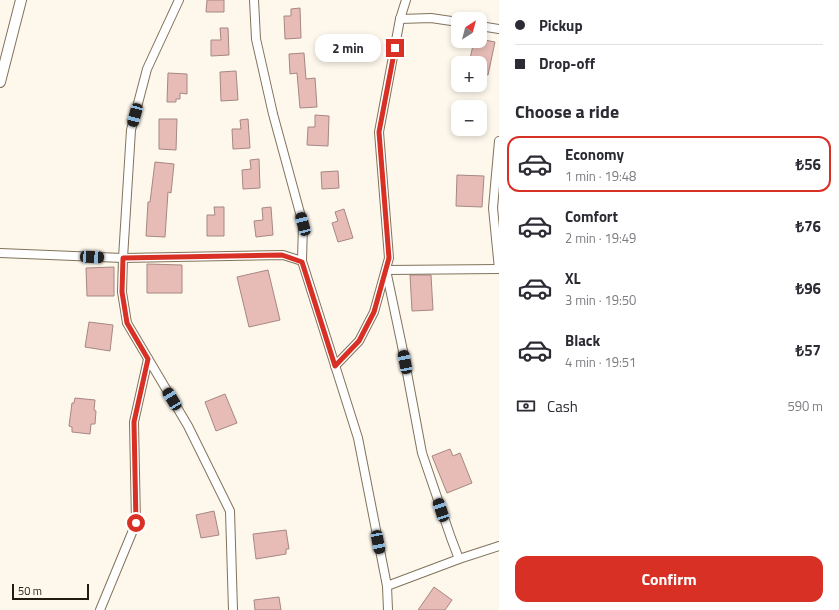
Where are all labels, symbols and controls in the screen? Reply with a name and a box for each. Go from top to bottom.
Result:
north arrow [451,12,487,48]
map controls [451,12,487,136]
text: Pickup [539,14,583,37]
callout: 2 min [315,34,381,62]
text: 2 min [332,38,364,58]
route end [386,39,404,57]
text: Drop-off [539,52,595,75]
button: + [451,56,487,92]
text: Choose a ride [515,98,619,125]
button: − [451,100,487,136]
car [126,102,144,128]
text: Economy [565,143,624,166]
icon: car [517,146,553,182]
text: ₺56 [796,153,821,176]
text: 1 min · 19:48 [565,166,636,186]
text: Comfort [565,205,618,228]
icon: car [517,208,553,244]
car [294,211,312,237]
text: ₺76 [796,215,821,238]
text: 2 min · 19:49 [565,228,636,248]
car [80,250,104,264]
text: XL [565,267,581,290]
icon: car [517,270,553,306]
text: ₺96 [796,277,821,300]
text: 3 min · 19:50 [565,290,636,310]
text: Black [565,329,600,352]
icon: car [517,332,553,368]
text: ₺57 [796,339,821,362]
car [397,349,413,375]
text: 4 min · 19:51 [565,352,636,372]
car [161,386,183,412]
icon: cash [515,395,537,417]
text: Cash [547,395,578,418]
text: 590 m [787,396,823,416]
car [432,497,450,523]
route start [127,514,145,532]
car [370,529,386,555]
button: Confirm [515,556,823,602]
scale bar [12,582,89,601]
text: 50 m [18,583,42,599]

